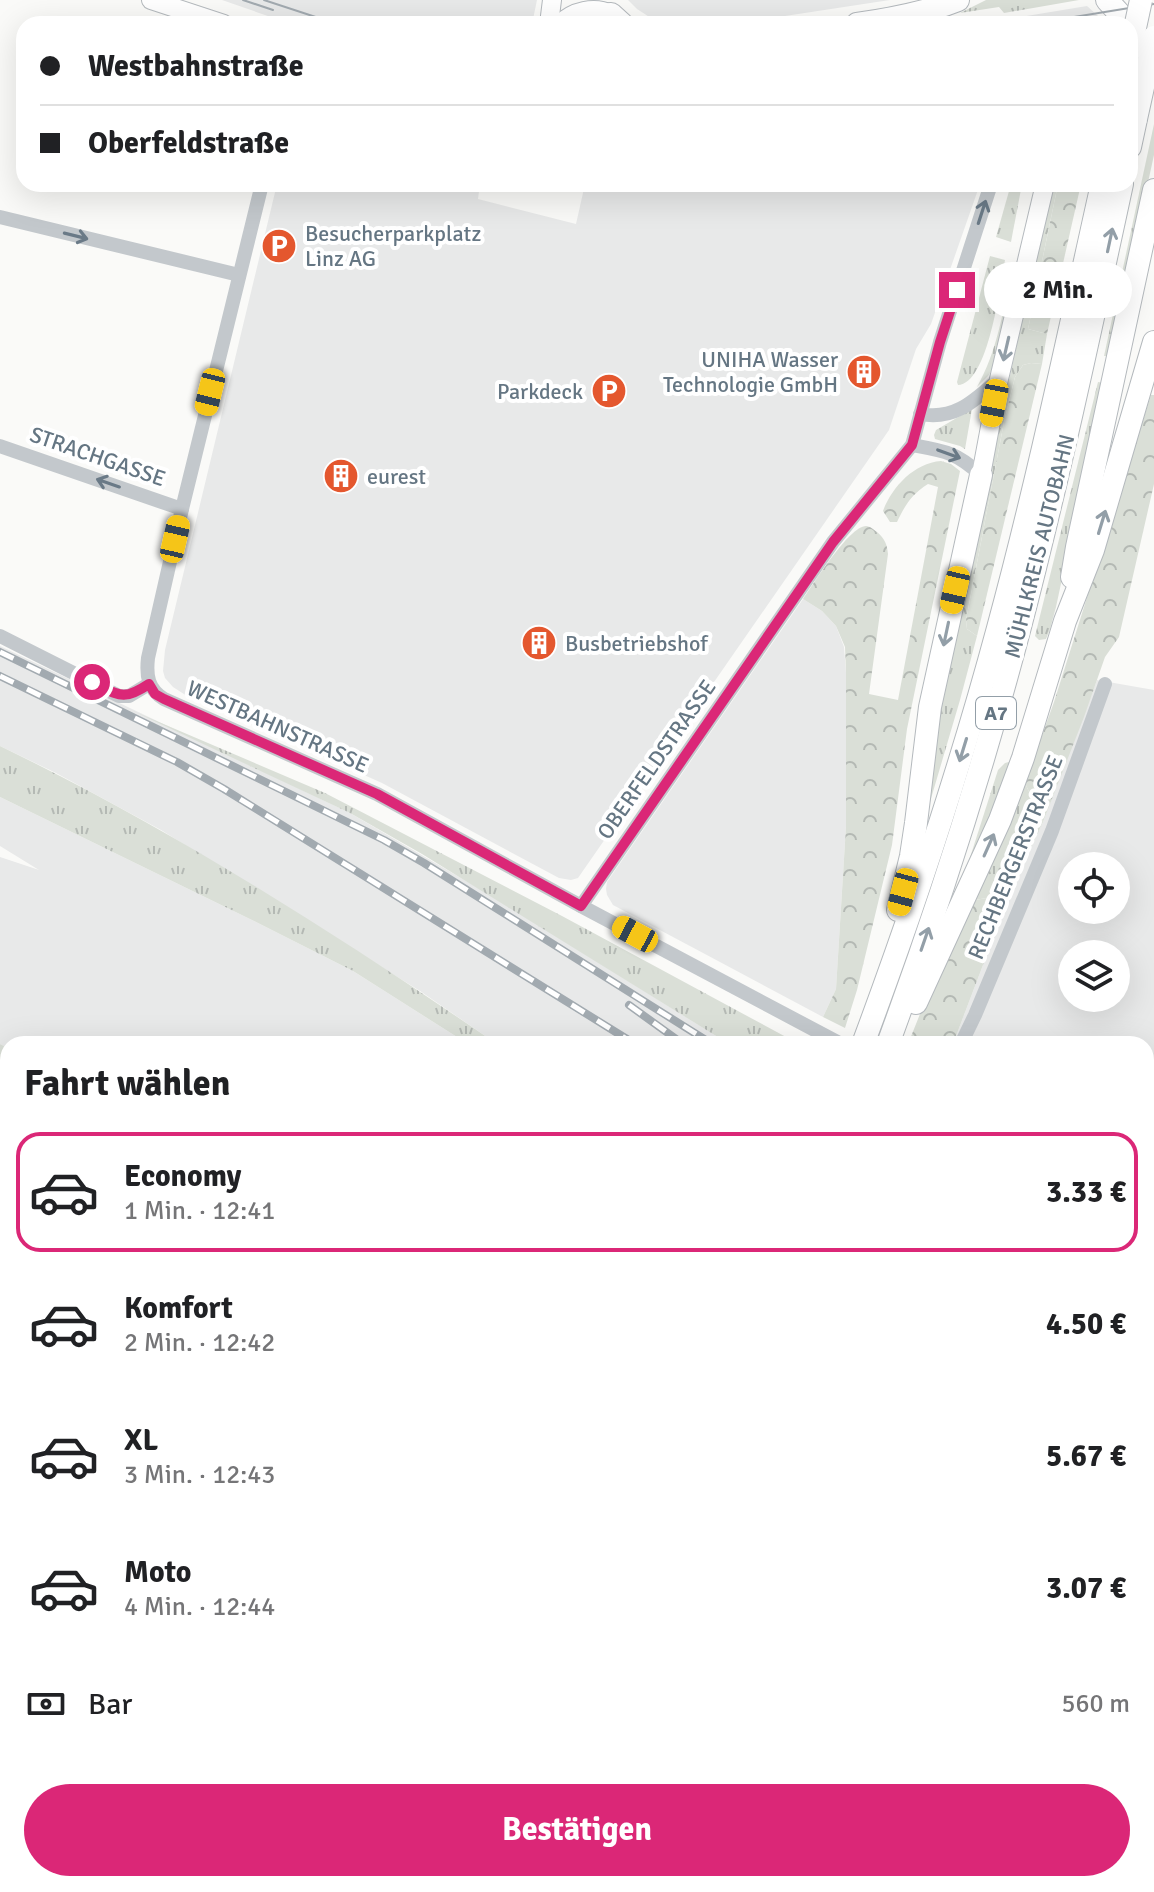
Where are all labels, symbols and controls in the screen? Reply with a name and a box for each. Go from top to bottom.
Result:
text: Westbahnstraße [88,48,304,85]
text: Oberfeldstraße [88,125,289,162]
one-way arrow [976,200,990,225]
place label: Besucherparkplatz Linz AG [305,220,481,272]
parking icon: Besucherparkplatz Linz AG [260,227,298,265]
one-way arrow [1103,228,1118,253]
one-way arrow [62,229,88,244]
callout: 2 Min. [985,262,1133,318]
route end [939,272,975,308]
text: 2 Min. [1023,274,1093,306]
one-way arrow [998,335,1013,361]
place label: UNIHA Wasser Technologie GmbH [663,346,838,398]
building icon: UNIHA Wasser Technologie GmbH [845,353,883,391]
car [193,366,227,418]
parking icon: Parkdeck [590,372,628,410]
car [978,377,1010,429]
place label: Parkdeck [497,378,583,405]
street label: STRACHGASSE [27,421,169,492]
street label: MÜHLKREIS AUTOBAHN [999,431,1080,661]
one-way arrow [936,448,961,462]
building icon: eurest [322,457,360,495]
place label: eurest [367,463,426,490]
one-way arrow [96,475,121,490]
one-way arrow [1095,509,1110,535]
car [158,513,192,565]
car [938,564,972,616]
one-way arrow [938,620,953,646]
building icon: Busbetriebshof [520,624,558,662]
place label: Busbetriebshof [565,630,709,657]
route start [74,664,110,700]
street label: WESTBAHNSTRASSE [183,674,373,779]
street label: OBERFELDSTRASSE [591,674,722,844]
road number: A7 [976,697,1016,729]
one-way arrow [955,737,970,763]
street label: RECHBERGERSTRASSE [962,751,1069,963]
one-way arrow [982,833,997,858]
map controls [1058,852,1130,1012]
button: locate [1058,852,1130,924]
car [885,866,921,918]
car [608,912,662,956]
one-way arrow [918,926,933,951]
button: layers [1058,940,1130,1012]
text: Fahrt wählen [24,1061,230,1106]
icon: car [28,1156,100,1228]
text: Economy [124,1158,241,1195]
text: 3.33 € [1046,1174,1126,1211]
text: 1 Min. · 12:41 [124,1195,275,1227]
icon: car [28,1288,100,1360]
text: Komfort [124,1290,233,1327]
text: 4.50 € [1046,1306,1126,1343]
text: 2 Min. · 12:42 [124,1327,275,1359]
icon: car [28,1420,100,1492]
text: XL [124,1422,158,1459]
text: 5.67 € [1046,1438,1126,1475]
text: 3 Min. · 12:43 [124,1459,275,1491]
icon: car [28,1552,100,1624]
text: Moto [124,1554,191,1591]
text: 3.07 € [1046,1570,1126,1607]
text: 4 Min. · 12:44 [124,1591,275,1623]
icon: cash [24,1682,68,1726]
text: Bar [88,1686,132,1723]
text: 560 m [1061,1688,1130,1720]
button: Bestätigen [24,1784,1130,1876]

